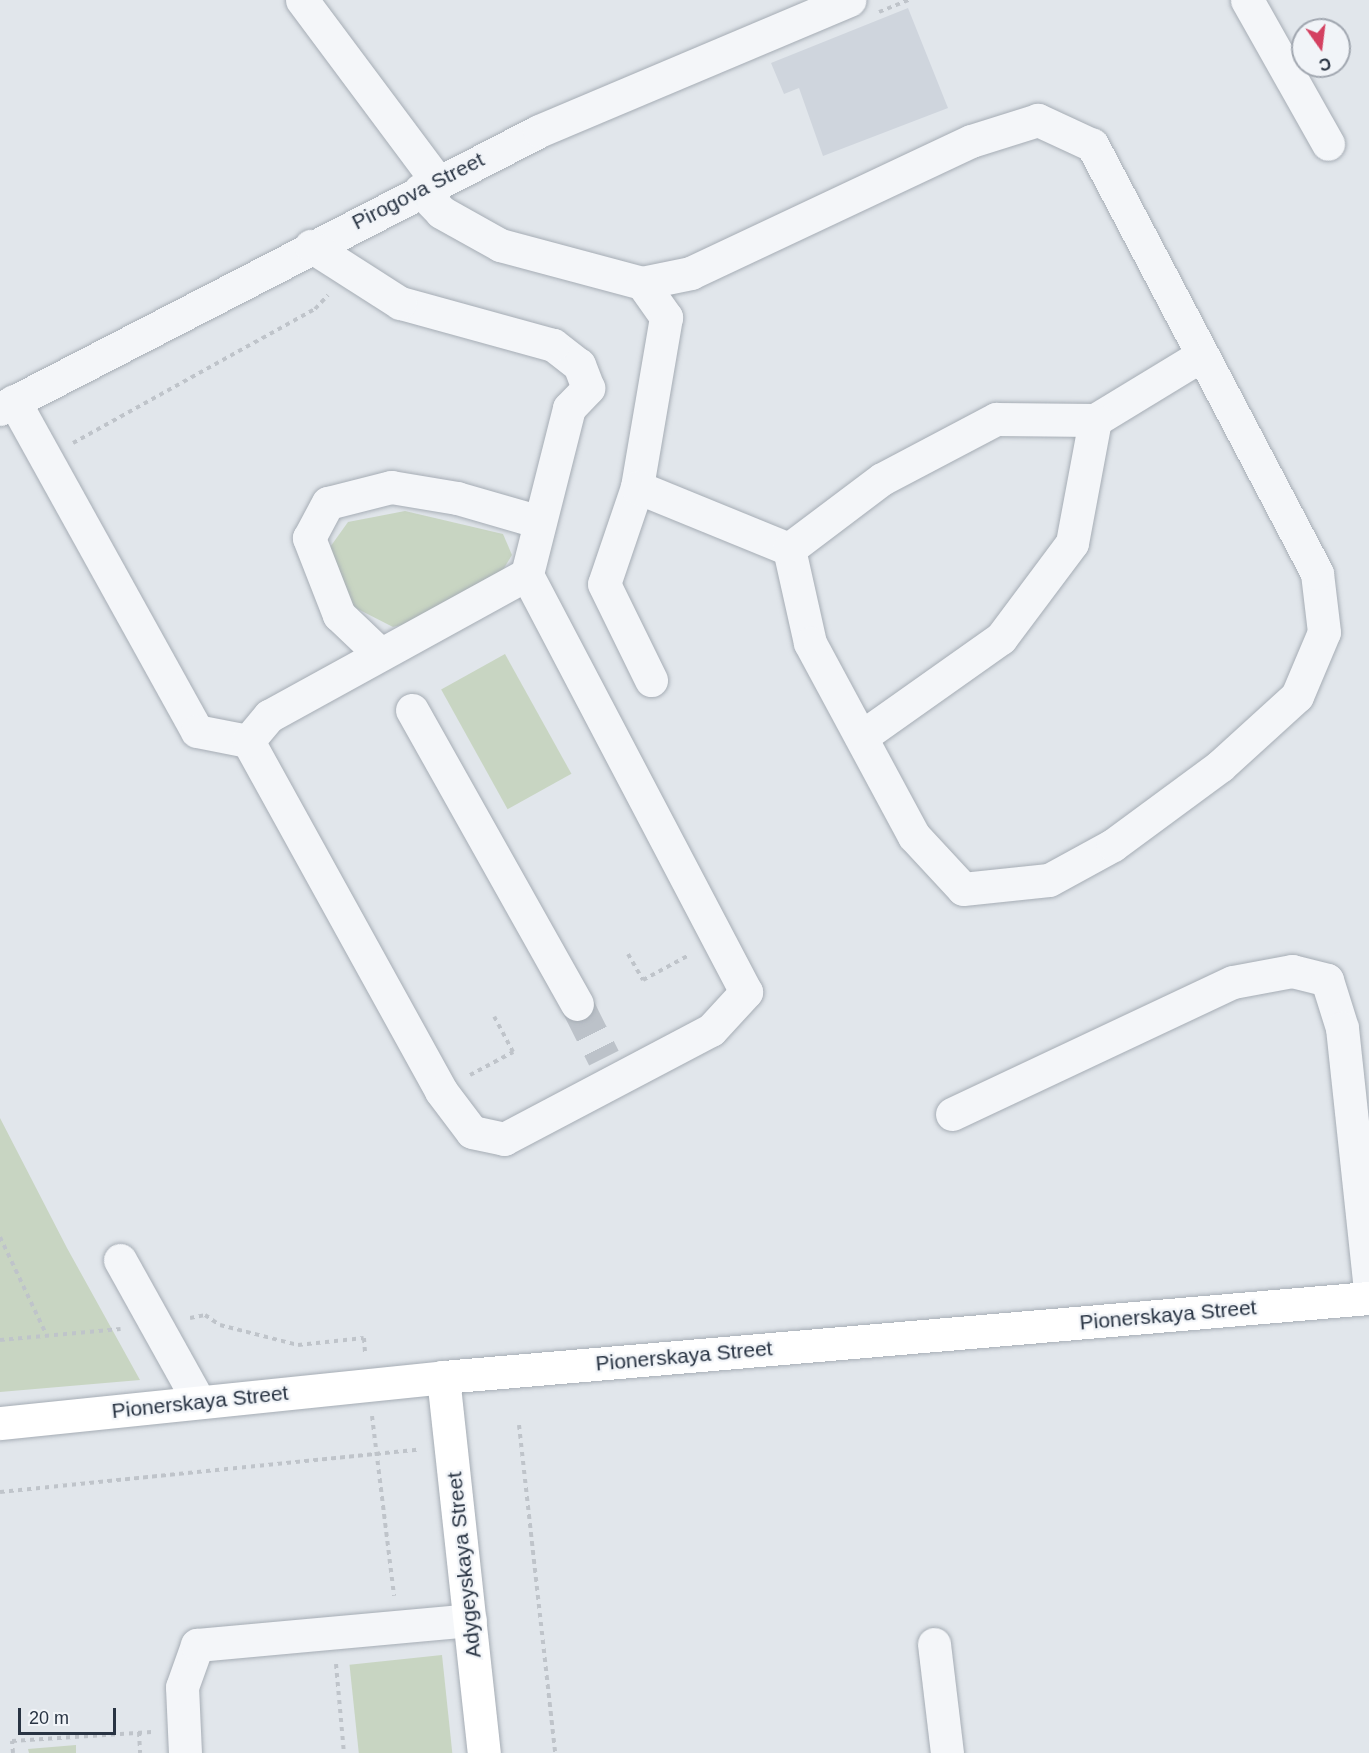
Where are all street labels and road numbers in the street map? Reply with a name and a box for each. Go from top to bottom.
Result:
street label: Pirogova Street [348,147,488,235]
street label: Pionerskaya Street [1079,1295,1257,1335]
street label: Pionerskaya Street [595,1336,773,1376]
street label: Pionerskaya Street [110,1380,290,1424]
street label: Adygeyskaya Street [442,1471,486,1659]

